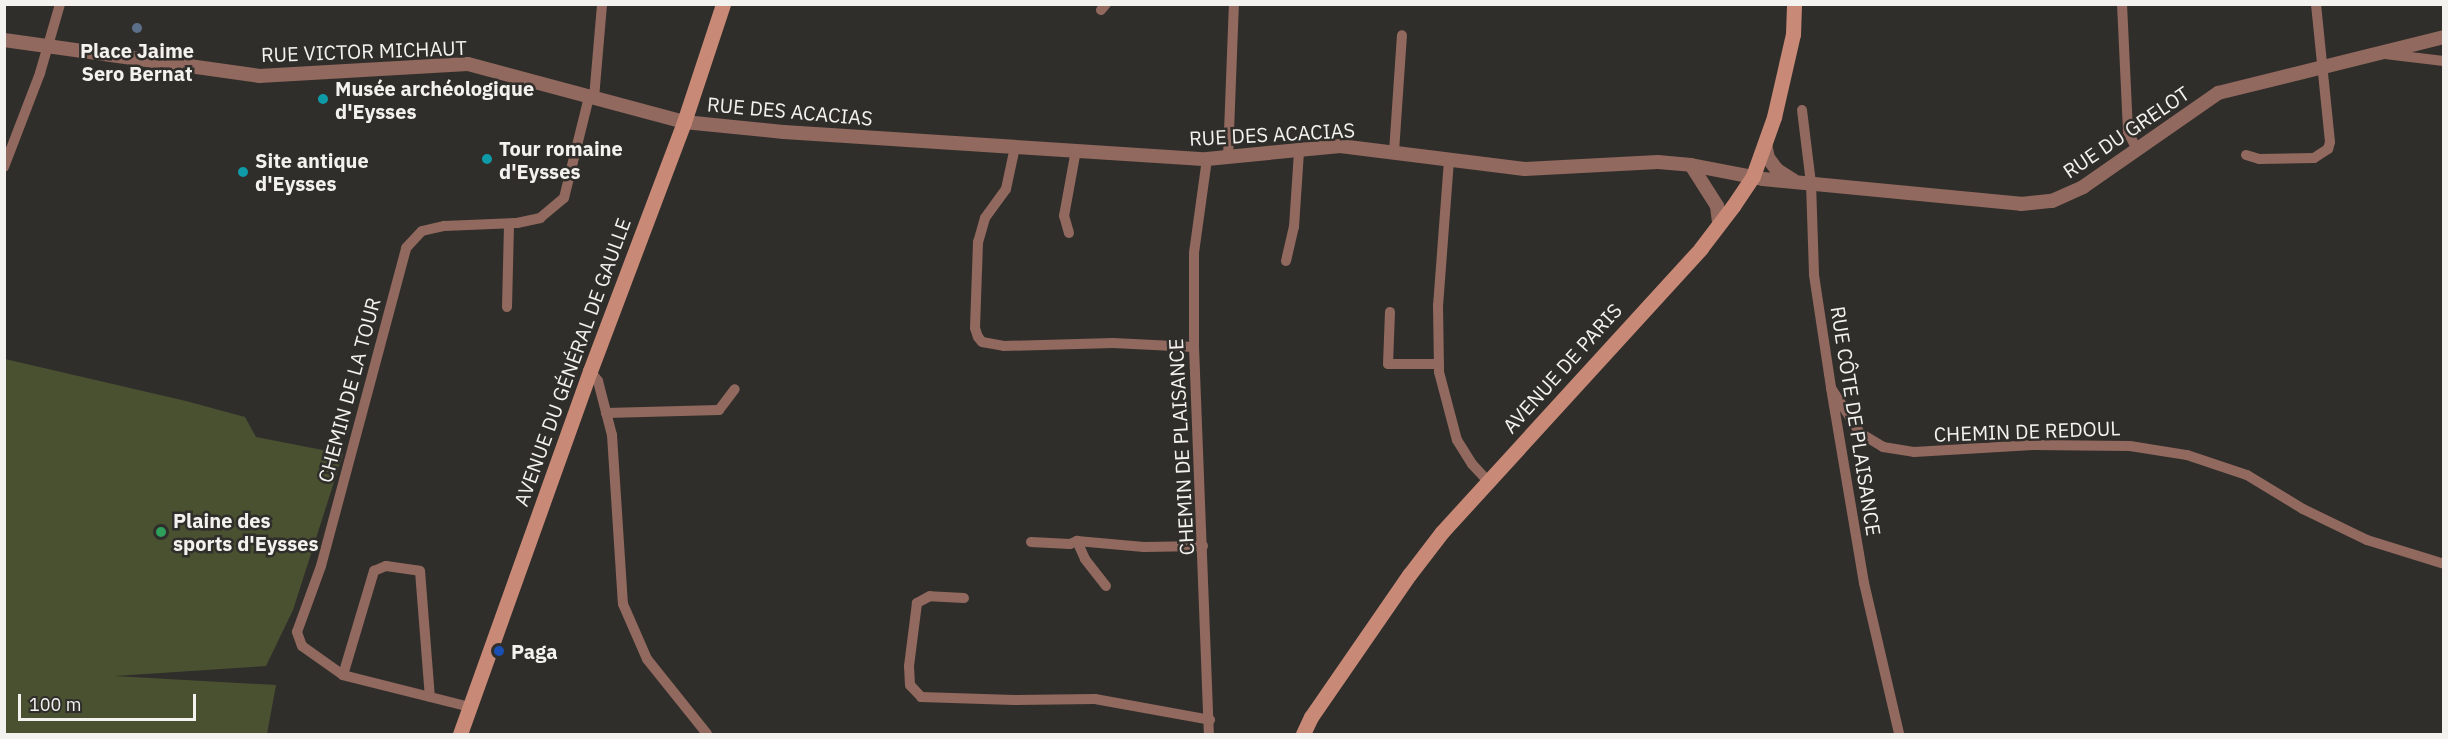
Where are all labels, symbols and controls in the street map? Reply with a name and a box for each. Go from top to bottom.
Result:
marker: Place Jaime Sero Bernat [130,21,144,35]
street label: RUE VICTOR MICHAUT [261,35,467,67]
place label: Place Jaime Sero Bernat [80,38,194,85]
place label: Musée archéologique d'Eysses [335,76,534,123]
street label: RUE DU GRELOT [2058,81,2194,183]
marker: Musée archéologique d'Eysses [316,92,330,106]
street label: RUE DES ACACIAS [706,92,874,130]
street label: RUE DES ACACIAS [1188,118,1356,150]
place label: Tour romaine d'Eysses [499,136,623,183]
place label: Site antique d'Eysses [255,148,369,195]
marker: Tour romaine d'Eysses [480,152,494,166]
marker: Site antique d'Eysses [236,165,250,179]
street label: AVENUE DU GÉNÉRAL DE GAULLE [509,215,635,509]
street label: CHEMIN DE LA TOUR [313,295,385,485]
street label: AVENUE DE PARIS [1497,298,1627,438]
street label: RUE CÔTE DE PLAISANCE [1826,305,1886,537]
street label: CHEMIN DE PLAISANCE [1163,338,1199,556]
street label: CHEMIN DE REDOUL [1933,416,2121,446]
place label: Plaine des sports d'Eysses [173,508,319,555]
marker: Plaine des sports d'Eysses [154,525,168,539]
place label: Paga [511,639,558,663]
marker: Paga [492,644,506,658]
scale bar [21,682,200,720]
text: 100 m [29,693,81,716]

